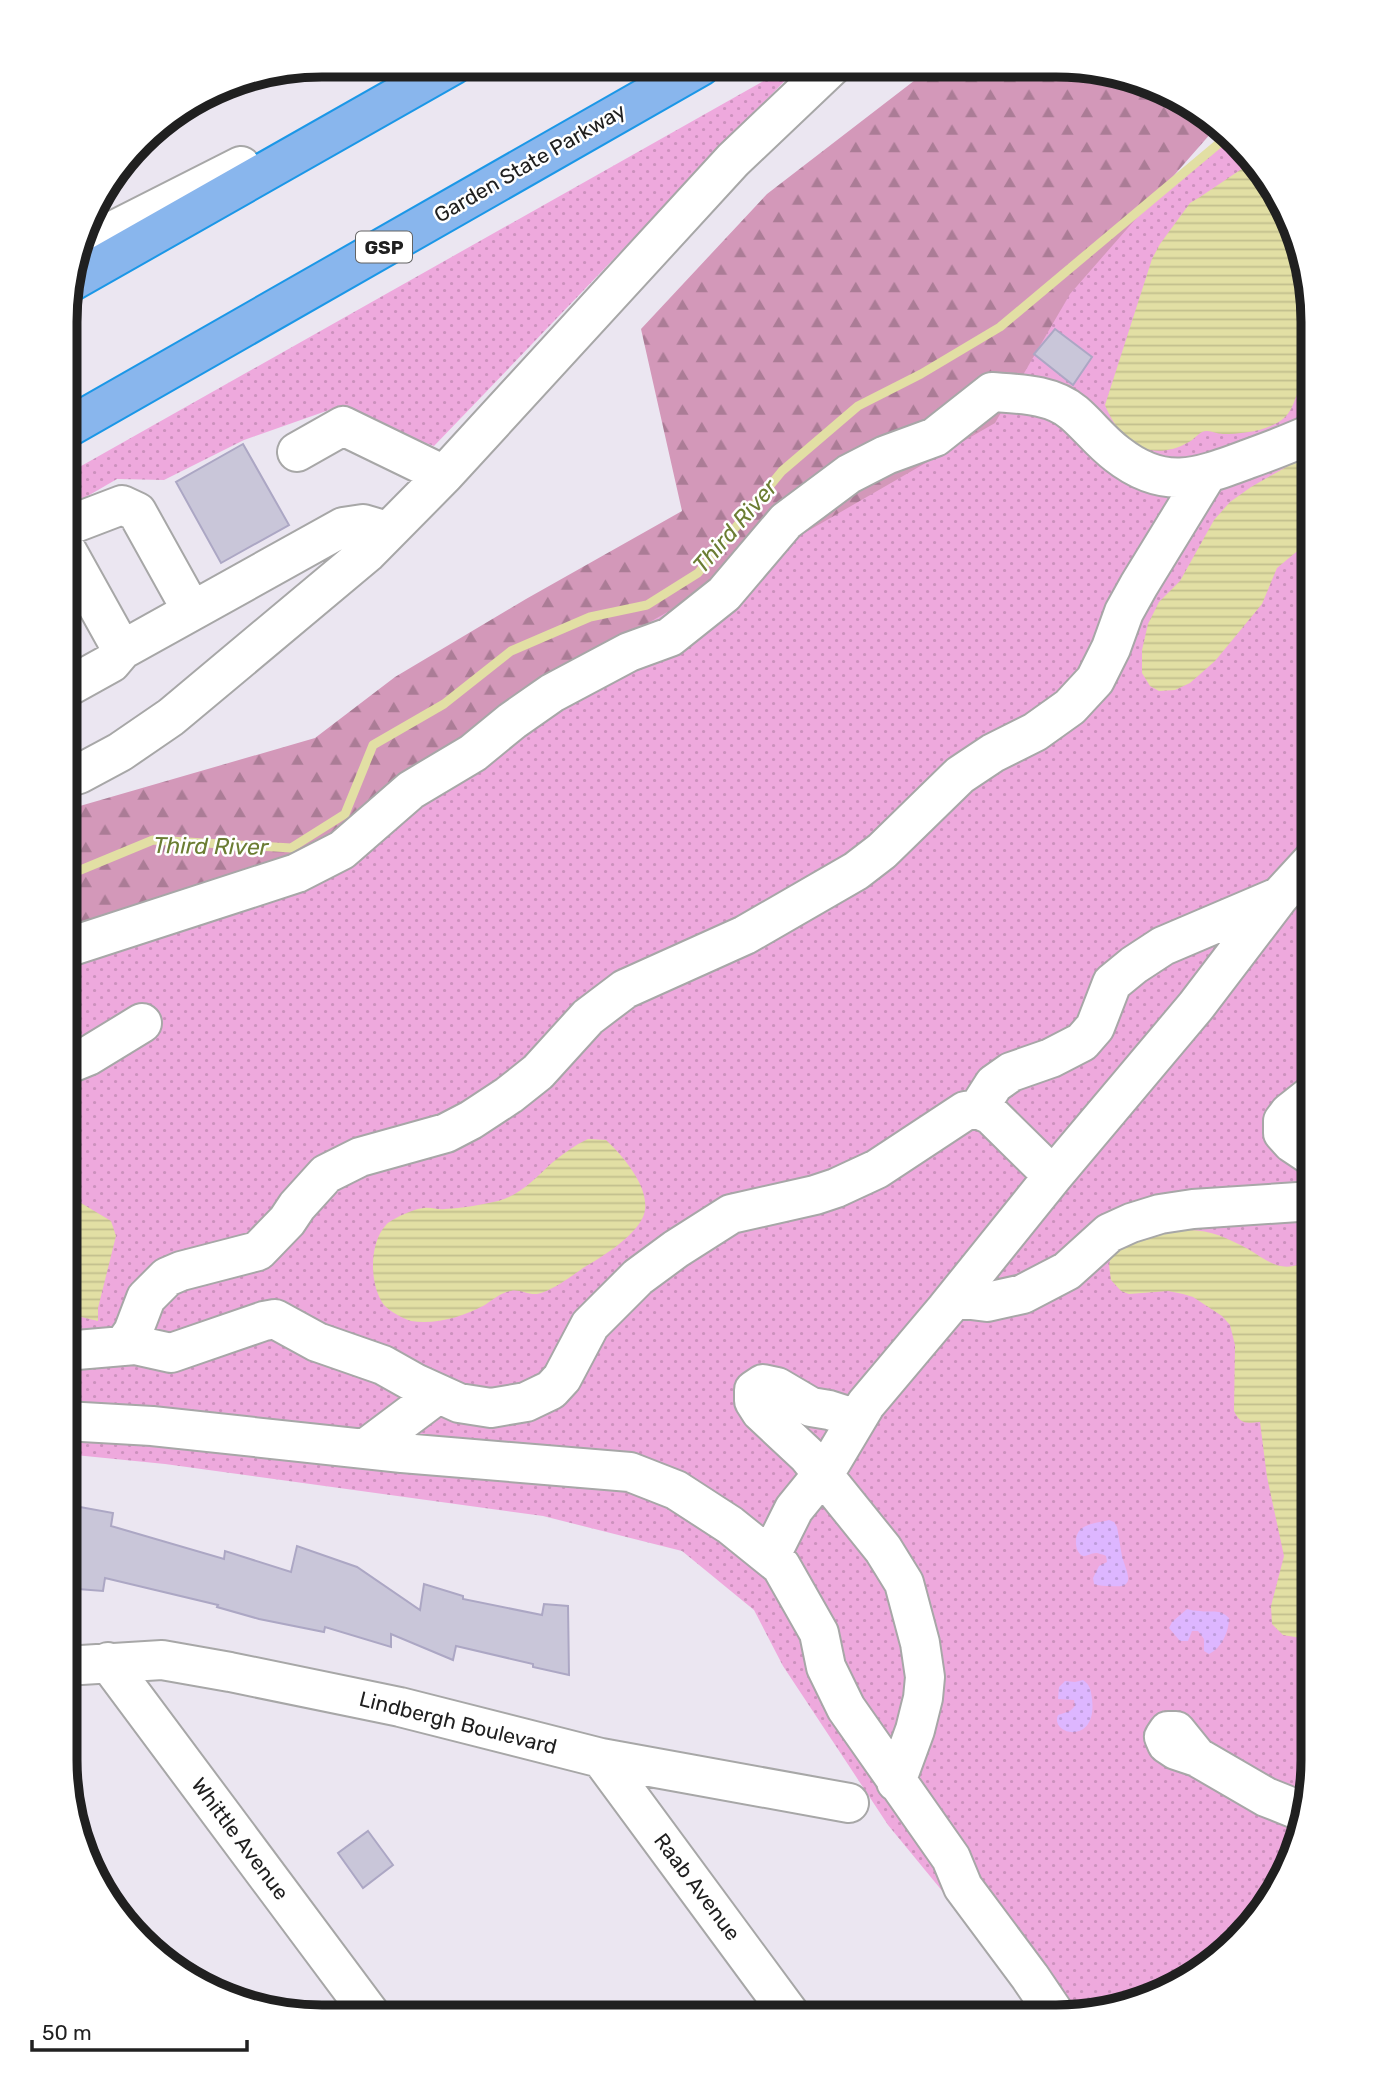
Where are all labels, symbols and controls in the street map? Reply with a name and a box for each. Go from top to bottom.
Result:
street label: Garden State Parkway [430,97,630,228]
road number: GSP [356,232,412,262]
water label: Third River [687,473,784,579]
water label: Third River [153,831,270,861]
street label: Lindbergh Boulevard [357,1686,560,1759]
street label: Whittle Avenue [186,1773,294,1905]
street label: Raab Avenue [649,1828,746,1945]
scale bar [32,2008,247,2052]
text: 50 m [42,2020,92,2045]

